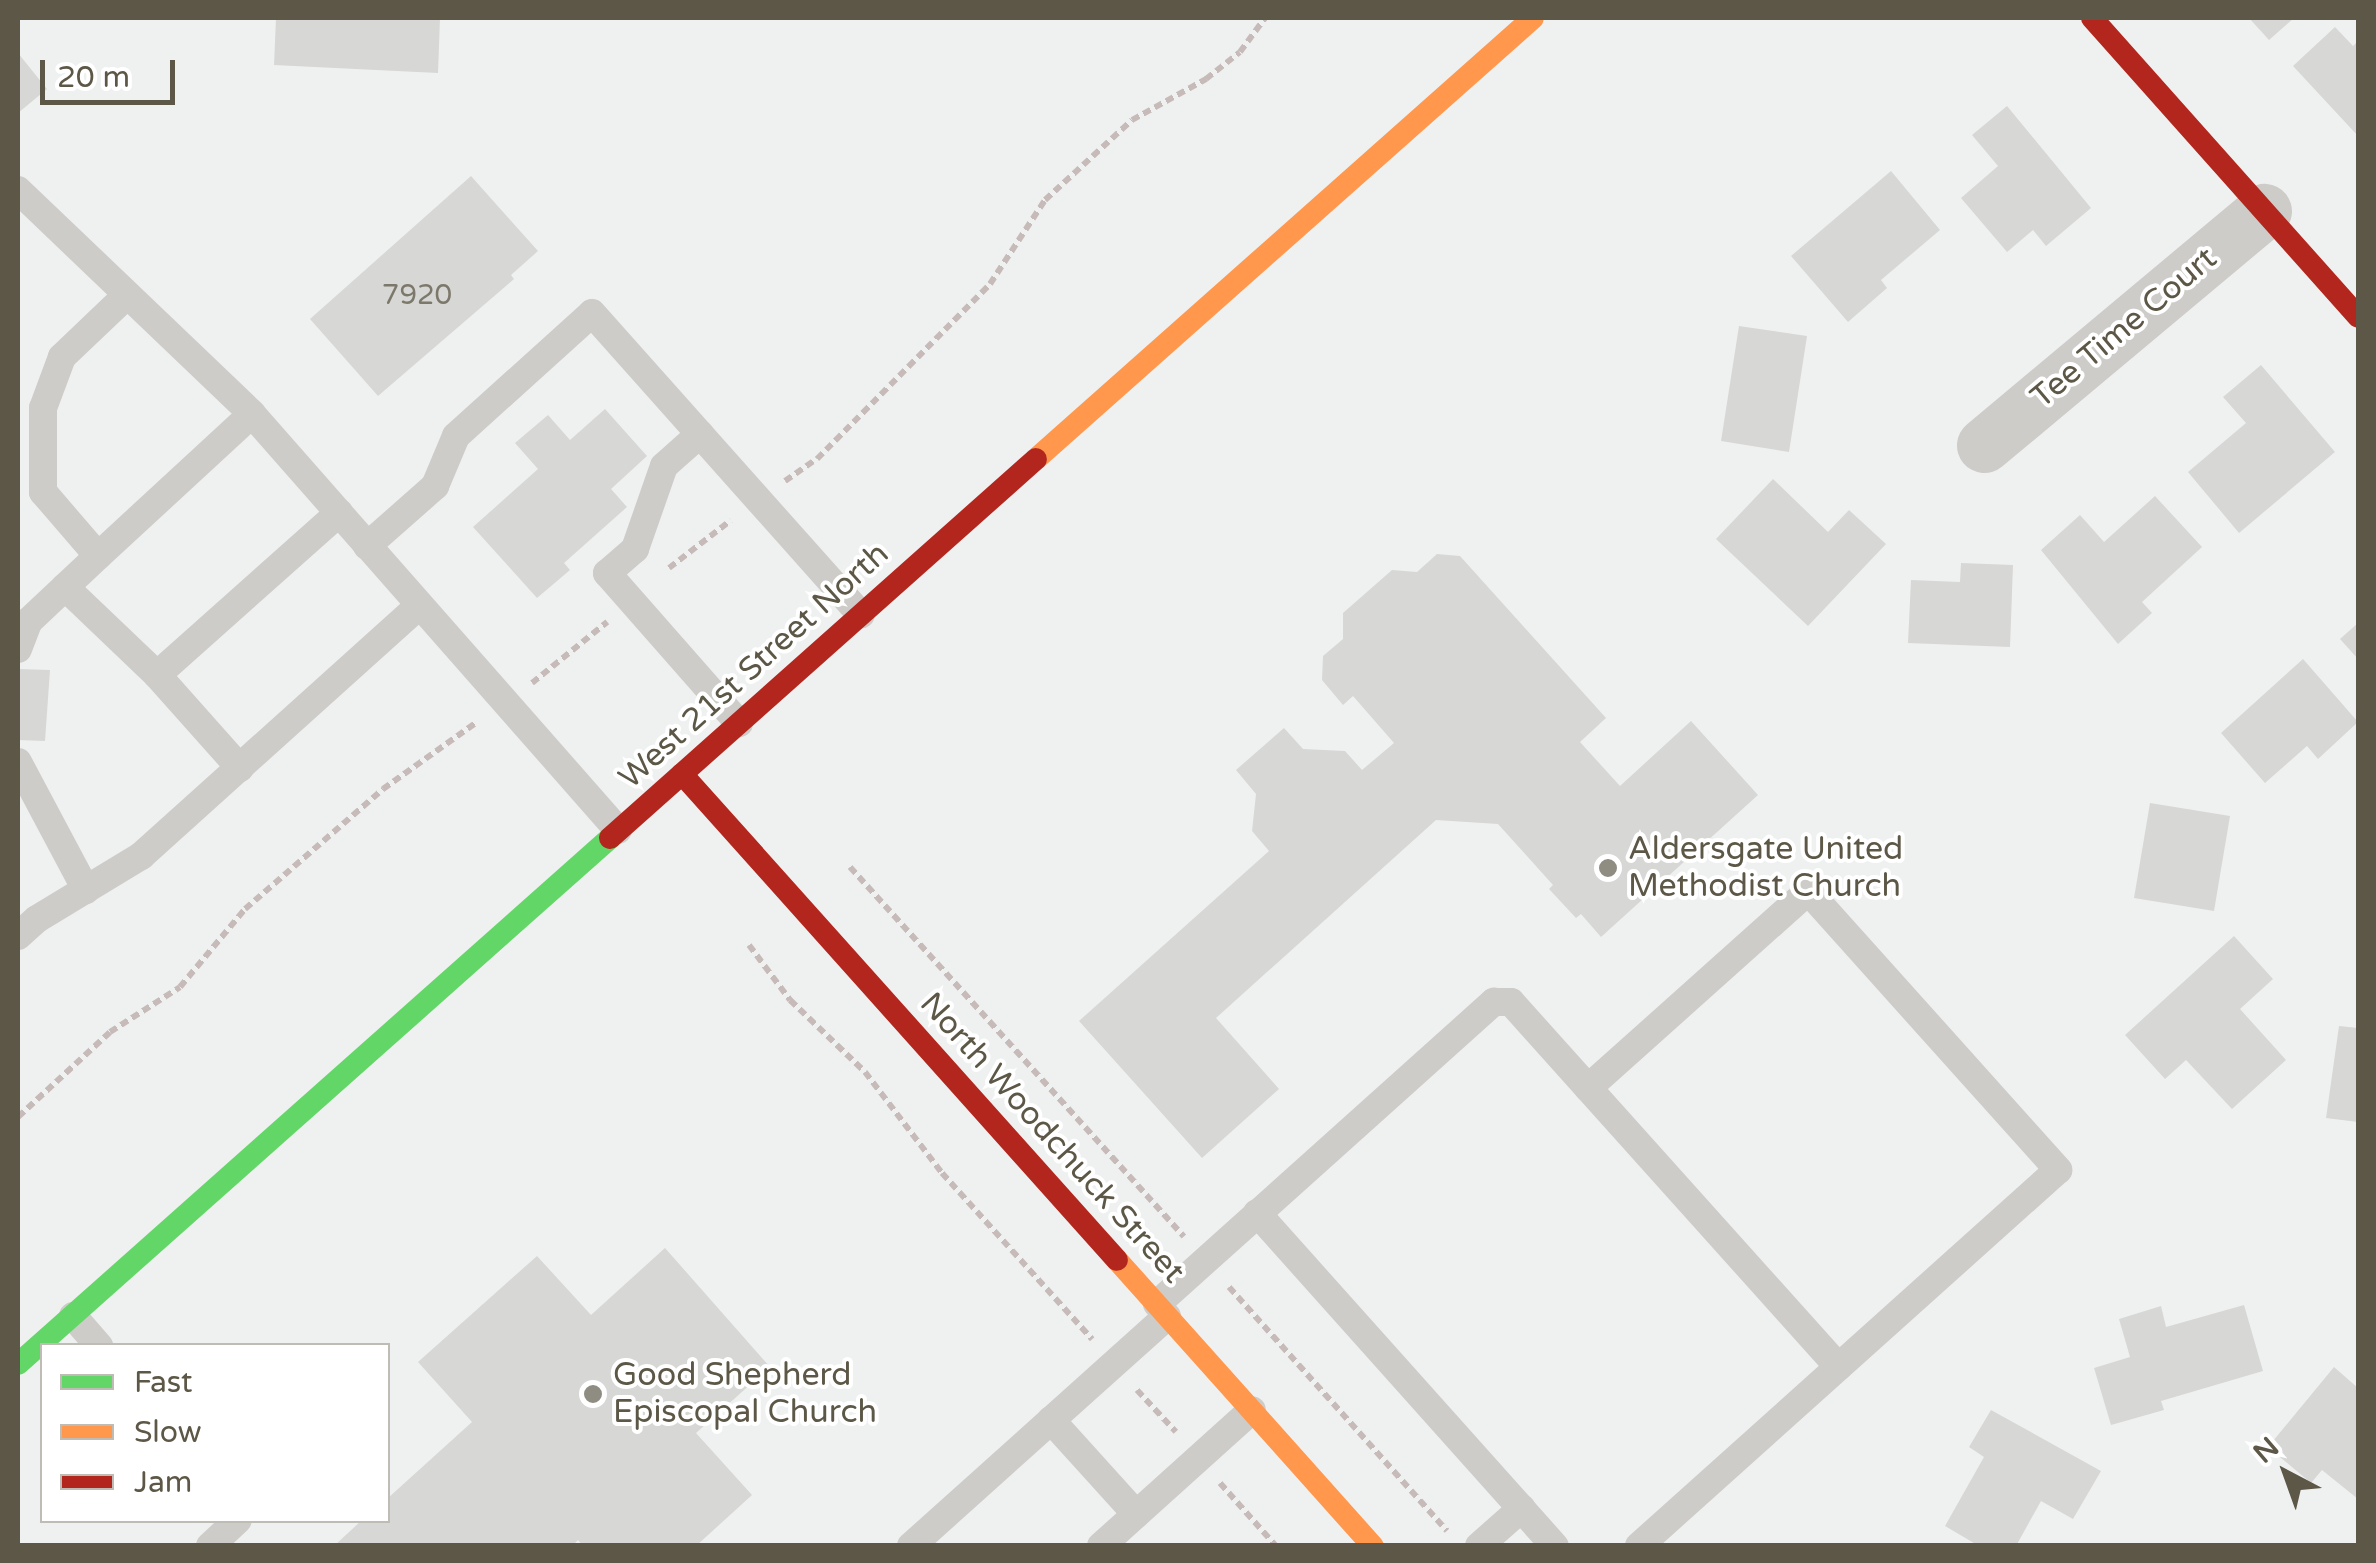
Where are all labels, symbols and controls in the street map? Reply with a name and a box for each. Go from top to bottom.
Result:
scale bar [45,40,180,102]
text: 20 m [57,59,130,96]
street label: Tee Time Court [2024,239,2224,417]
house number: 7920 [382,278,452,312]
street label: West 21st Street North [611,535,897,797]
place label: Aldersgate United Methodist Church [1628,831,1903,906]
marker: Aldersgate United Methodist Church [1597,857,1619,879]
street label: North Woodchuck Street [912,985,1192,1291]
legend [40,1343,390,1523]
place label: Good Shepherd Episcopal Church [613,1357,877,1432]
text: Fast [134,1364,193,1401]
marker: Good Shepherd Episcopal Church [582,1383,604,1405]
text: Slow [134,1414,202,1451]
north arrow [2236,1423,2336,1523]
text: N [2247,1430,2286,1471]
text: Jam [134,1464,192,1501]

